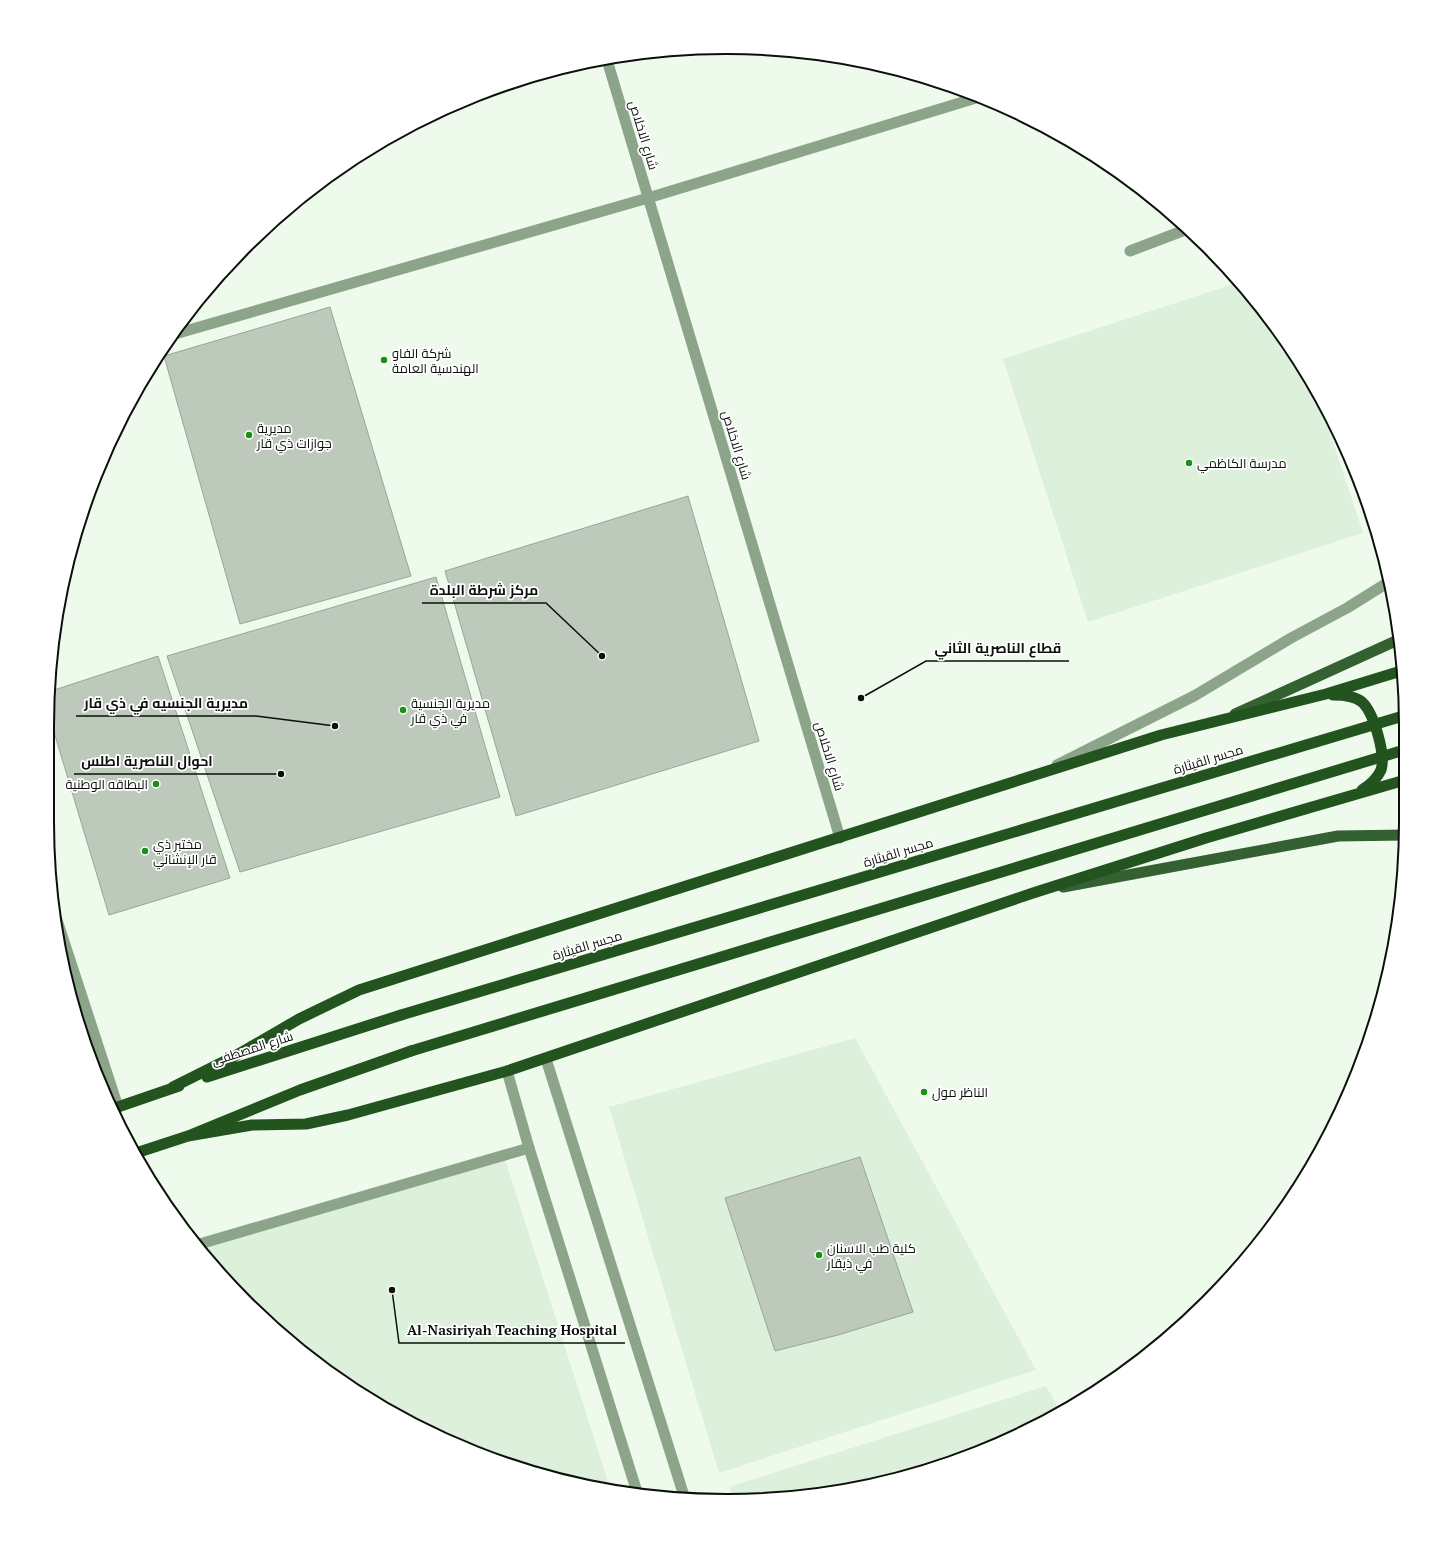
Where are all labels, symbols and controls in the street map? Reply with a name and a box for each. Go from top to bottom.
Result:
street label: شارع الاخلاص [625,98,663,172]
place label: شركة الفاو الهندسية العامة [392,344,479,377]
marker: شركة الفاو الهندسية العامة [379,355,389,365]
street label: شارع الاخلاص [718,408,756,482]
place label: مديرية جوازات ذي قار [256,419,332,454]
marker: مديرية جوازات ذي قار [244,430,254,440]
place label: مدرسة الكاظمي [1197,454,1287,474]
marker: مدرسة الكاظمي [1184,458,1194,468]
callout: مركز شرطة البلدة [422,577,546,603]
text: مركز شرطة البلدة [430,580,538,599]
callout: قطاع الناصرية الثاني [926,635,1069,661]
text: قطاع الناصرية الثاني [935,638,1061,660]
callout: مديرية الجنسيه في ذي قار [76,690,256,716]
text: مديرية الجنسيه في ذي قار [83,693,248,715]
place label: مديرية الجنسية في ذي قار [410,694,490,729]
marker: مديرية الجنسية في ذي قار [398,705,408,715]
street label: شارع الاخلاص [811,719,849,793]
street label: مجسر القيثارة [1171,740,1245,778]
callout: احوال الناصرية اطلس [74,748,221,774]
text: احوال الناصرية اطلس [81,751,213,770]
place label: البطاقه الوطنية [66,775,148,793]
marker: البطاقه الوطنية [151,779,161,789]
street label: مجسر القيثارة [861,833,935,871]
place label: مختبر ذي قار الإنشائي [153,835,217,870]
marker: مختبر ذي قار الإنشائي [140,846,150,856]
street label: مجسر القيثارة [550,926,624,964]
street label: شارع المصطفى [209,1026,295,1070]
place label: الناظر مول [932,1083,988,1101]
marker: الناظر مول [919,1087,929,1097]
place label: كلية طب الاسنان في ذيقار [826,1239,916,1274]
marker: كلية طب الاسنان في ذيقار [814,1250,824,1260]
callout: Al-Nasiriyah Teaching Hospital [399,1317,625,1343]
text: Al-Nasiriyah Teaching Hospital [407,1320,617,1339]

